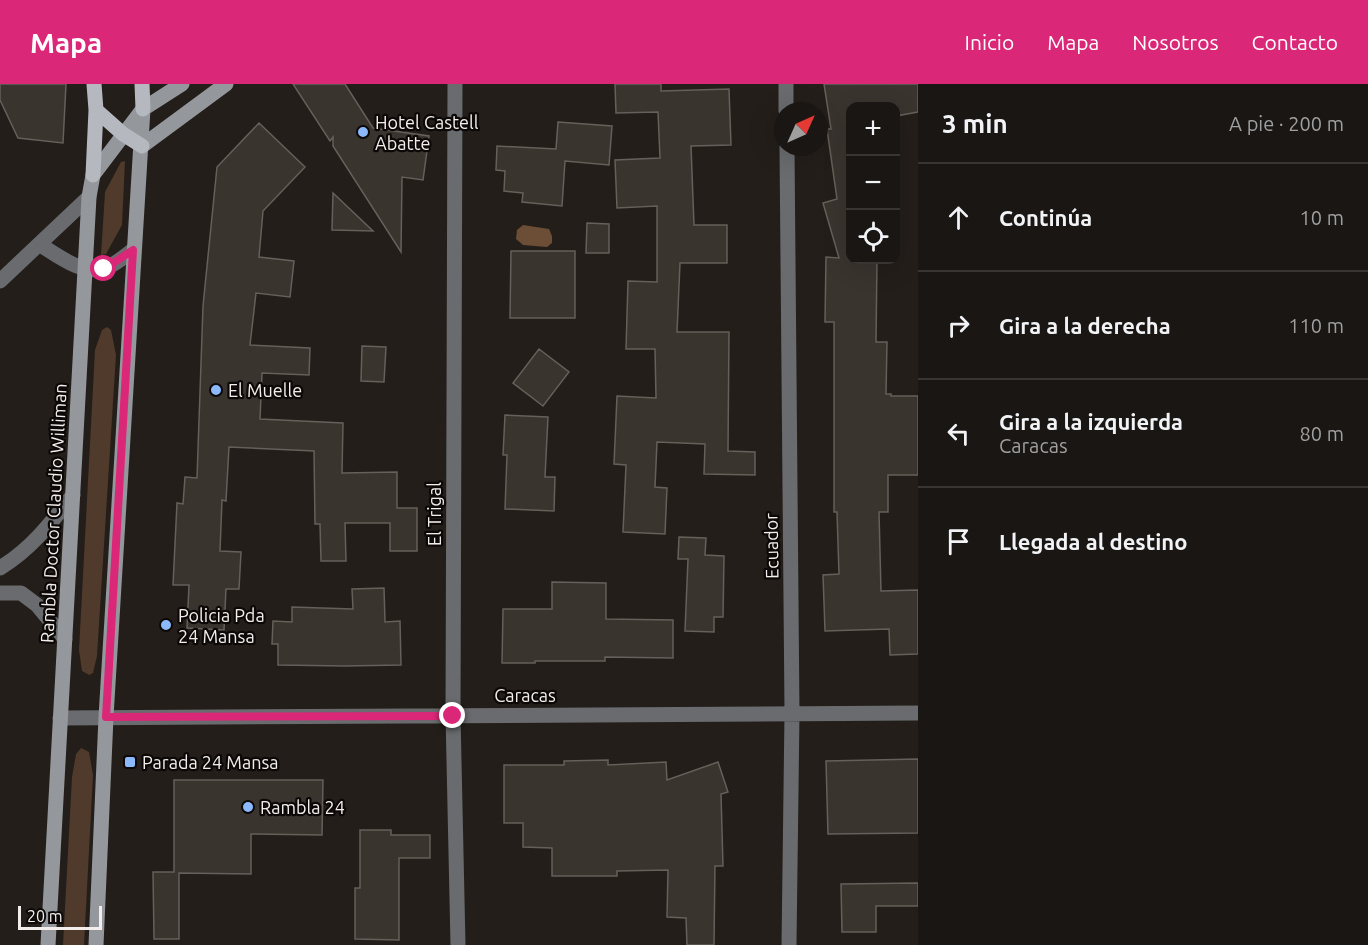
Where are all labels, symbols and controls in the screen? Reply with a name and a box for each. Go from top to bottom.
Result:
text: Mapa [30,27,102,58]
text: Inicio [965,30,1014,54]
text: Mapa [1047,30,1099,54]
text: Nosotros [1132,30,1219,54]
text: Contacto [1252,30,1338,54]
north arrow [774,102,828,156]
map controls [846,102,900,264]
button: + [846,102,900,156]
text: 3 min [942,109,1008,138]
place label: Hotel Castell Abatte [375,112,479,153]
text: A pie · 200 m [1229,112,1344,135]
marker: Hotel Castell Abatte [356,125,370,139]
button: − [846,156,900,210]
icon: ahead [942,201,975,234]
text: Continúa [999,205,1092,230]
text: 10 m [1300,206,1344,229]
button: locate [846,210,900,264]
route start [90,255,116,281]
icon: right [942,309,975,342]
text: Gira a la derecha [999,313,1171,338]
text: 110 m [1288,314,1344,337]
place label: El Muelle [228,380,302,400]
street label: Rambla Doctor Claudio Williman [36,383,70,643]
marker: El Muelle [209,383,223,397]
text: Gira a la izquierda [999,409,1183,434]
icon: left [942,417,975,450]
text: 80 m [1300,422,1344,445]
text: Caracas [999,434,1068,457]
street label: El Trigal [424,482,444,546]
street label: Ecuador [760,513,782,579]
icon: arrive [942,525,975,558]
text: Llegada al destino [999,529,1187,554]
place label: Policia Pda 24 Mansa [178,605,265,646]
marker: Policia Pda 24 Mansa [159,618,173,632]
street label: Caracas [494,685,556,705]
route end [439,702,465,728]
place label: Parada 24 Mansa [142,752,278,772]
marker: Parada 24 Mansa [123,755,137,769]
place label: Rambla 24 [260,797,345,817]
marker: Rambla 24 [241,800,255,814]
scale bar [18,903,102,930]
text: 20 m [27,907,63,925]

